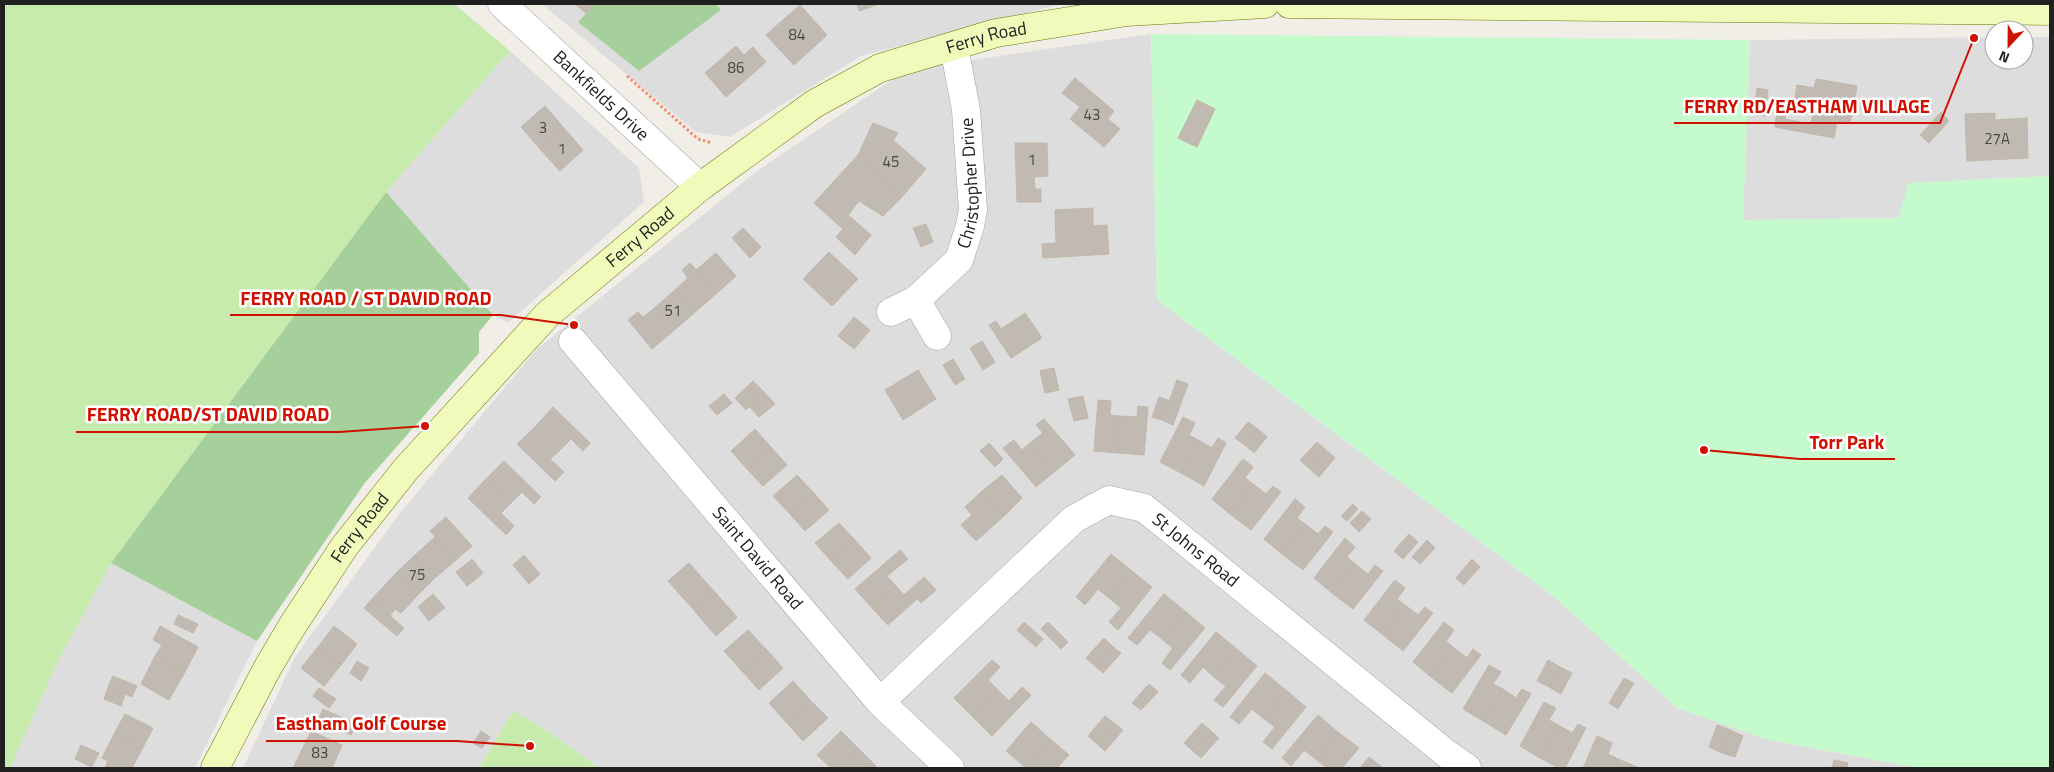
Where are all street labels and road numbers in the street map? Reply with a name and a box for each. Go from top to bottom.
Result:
street label: Ferry Road [943,14,1028,60]
street label: Bankfields Drive [547,44,656,147]
street label: Christopher Drive [950,117,986,252]
street label: Ferry Road [600,200,680,273]
street label: Ferry Road [323,487,395,568]
street label: Saint David Road [706,500,810,615]
street label: St Johns Road [1147,506,1245,593]

